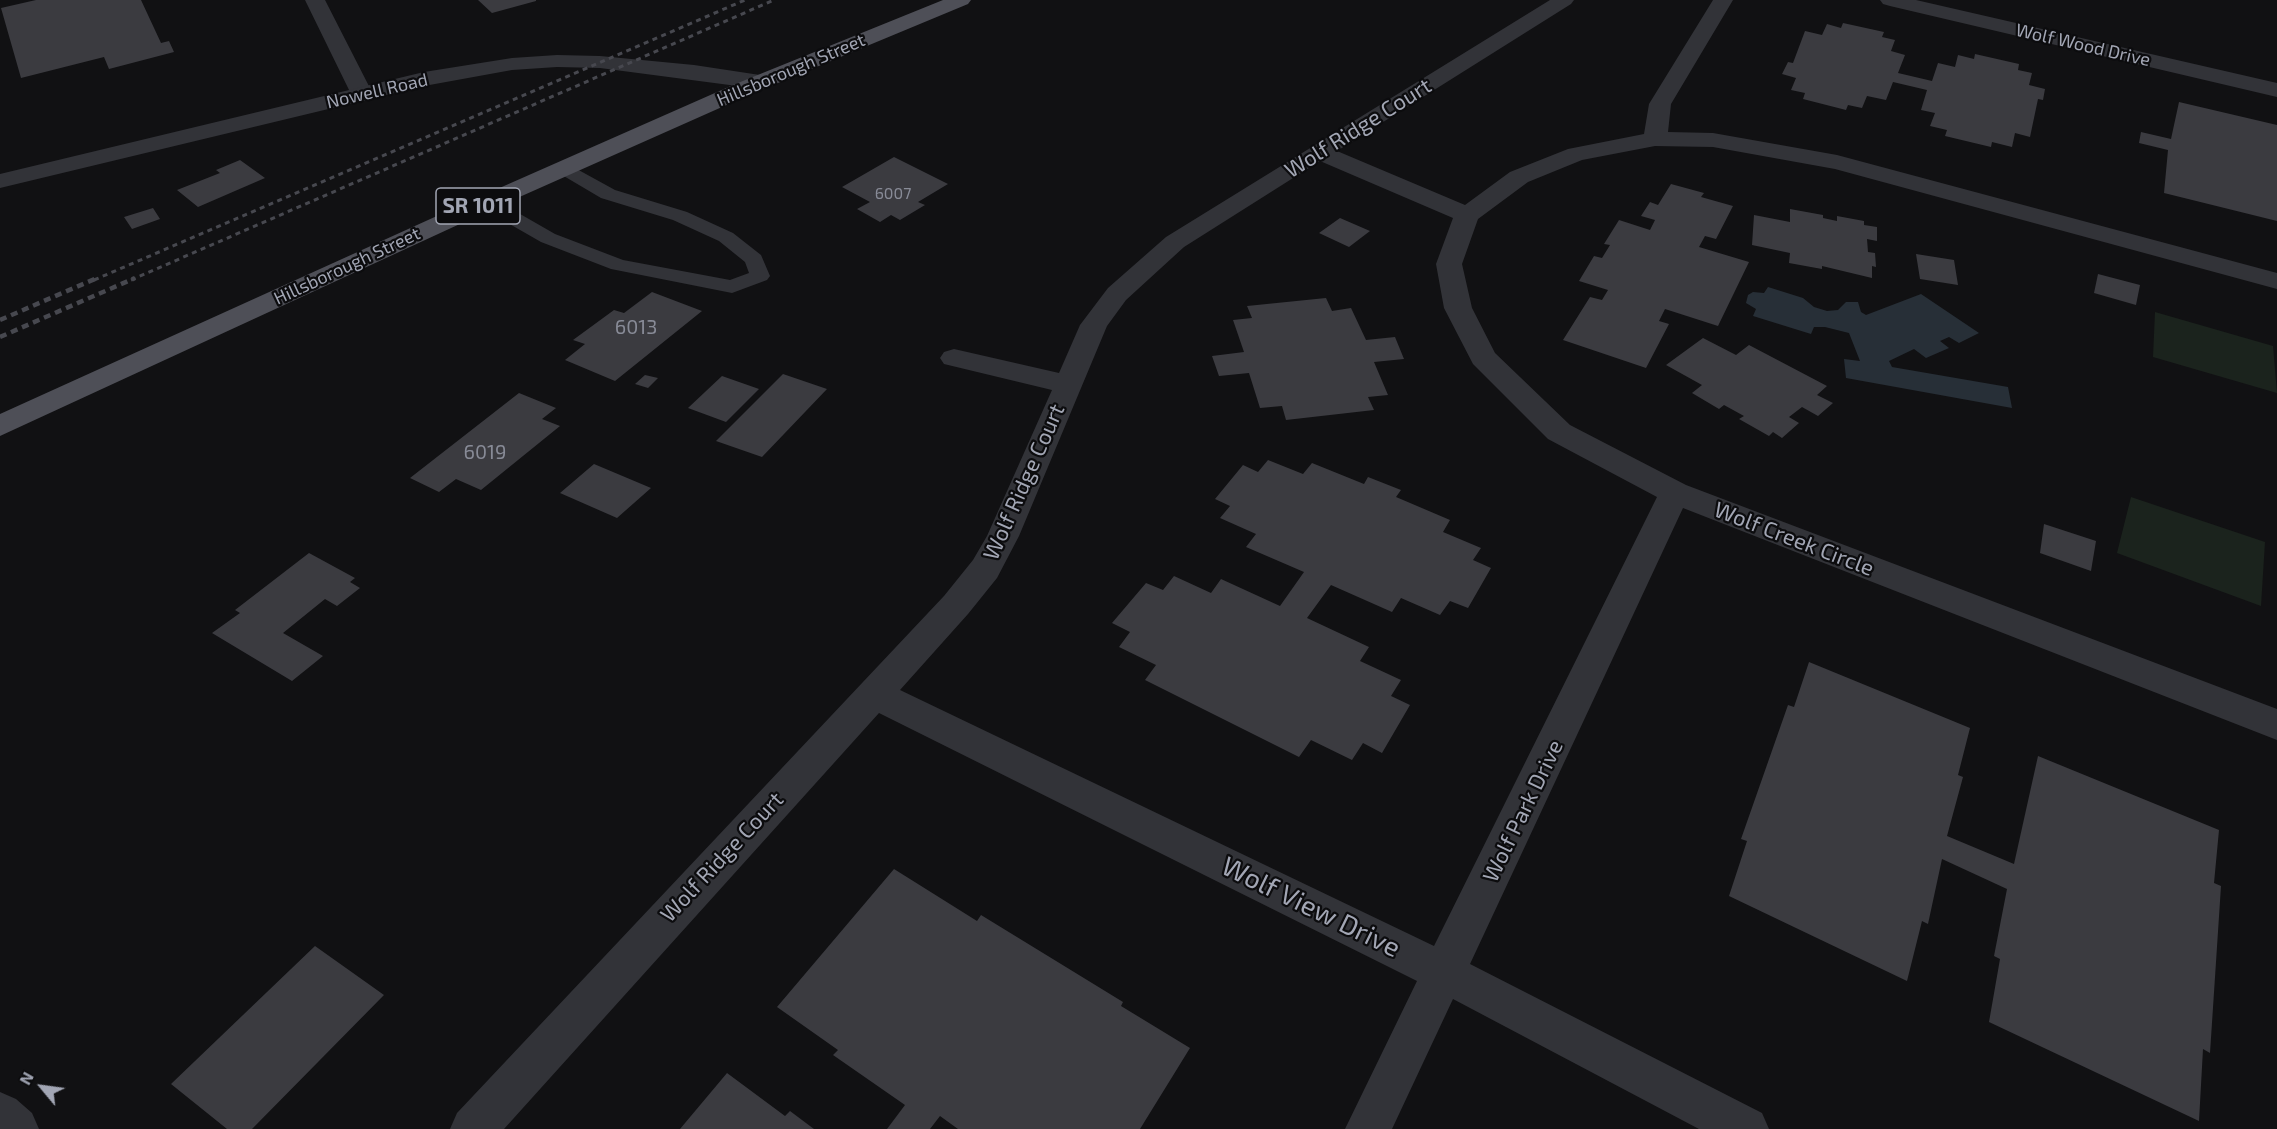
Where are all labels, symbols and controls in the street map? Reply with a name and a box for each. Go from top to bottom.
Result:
street label: Wolf Wood Drive [2014,19,2152,71]
street label: Hillsborough Street [714,29,868,111]
street label: Nowell Road [324,69,430,113]
street label: Wolf Ridge Court [1280,72,1436,184]
house number: 6007 [875,184,911,204]
road number: SR 1011 [436,188,520,224]
street label: Hillsborough Street [270,223,424,309]
house number: 6013 [615,315,657,339]
street label: Wolf Ridge Court [978,400,1070,564]
house number: 6019 [464,440,506,464]
street label: Wolf Creek Circle [1710,496,1878,582]
street label: Wolf Park Drive [1477,736,1569,886]
street label: Wolf Ridge Court [655,787,789,927]
street label: Wolf View Drive [1216,850,1406,964]
north arrow [12,1057,72,1117]
text: N [15,1068,37,1088]

